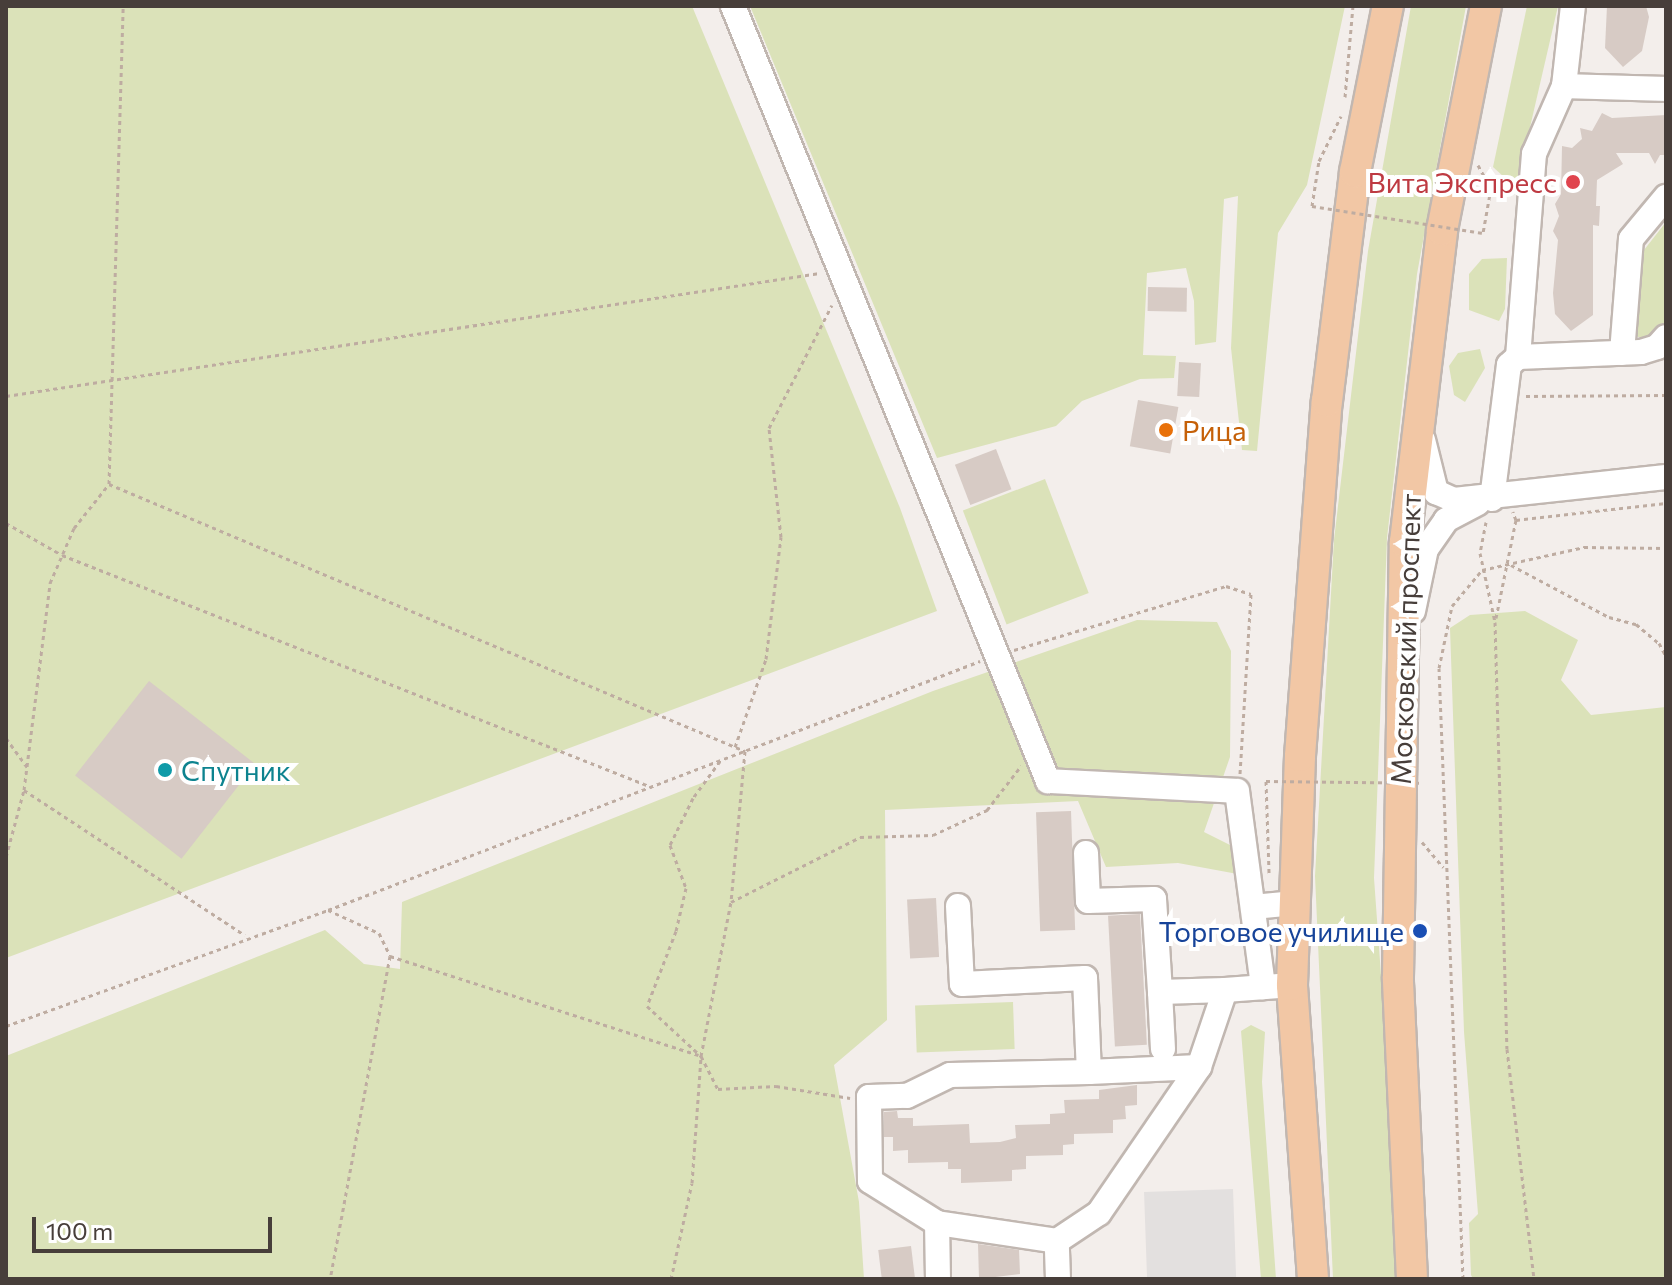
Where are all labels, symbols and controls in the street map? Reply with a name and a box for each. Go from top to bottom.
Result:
place label: Вита Экспресс [1368,165,1557,199]
marker: Вита Экспресс [1564,173,1582,191]
place label: Рица [1182,413,1246,447]
marker: Рица [1157,421,1175,439]
street label: Московский проспект [1383,493,1427,785]
place label: Спутник [181,753,291,787]
marker: Спутник [156,761,174,779]
place label: Торговое училище [1158,914,1404,948]
marker: Торговое училище [1411,922,1429,940]
scale bar [36,1201,276,1251]
text: 100 m [46,1216,113,1245]

